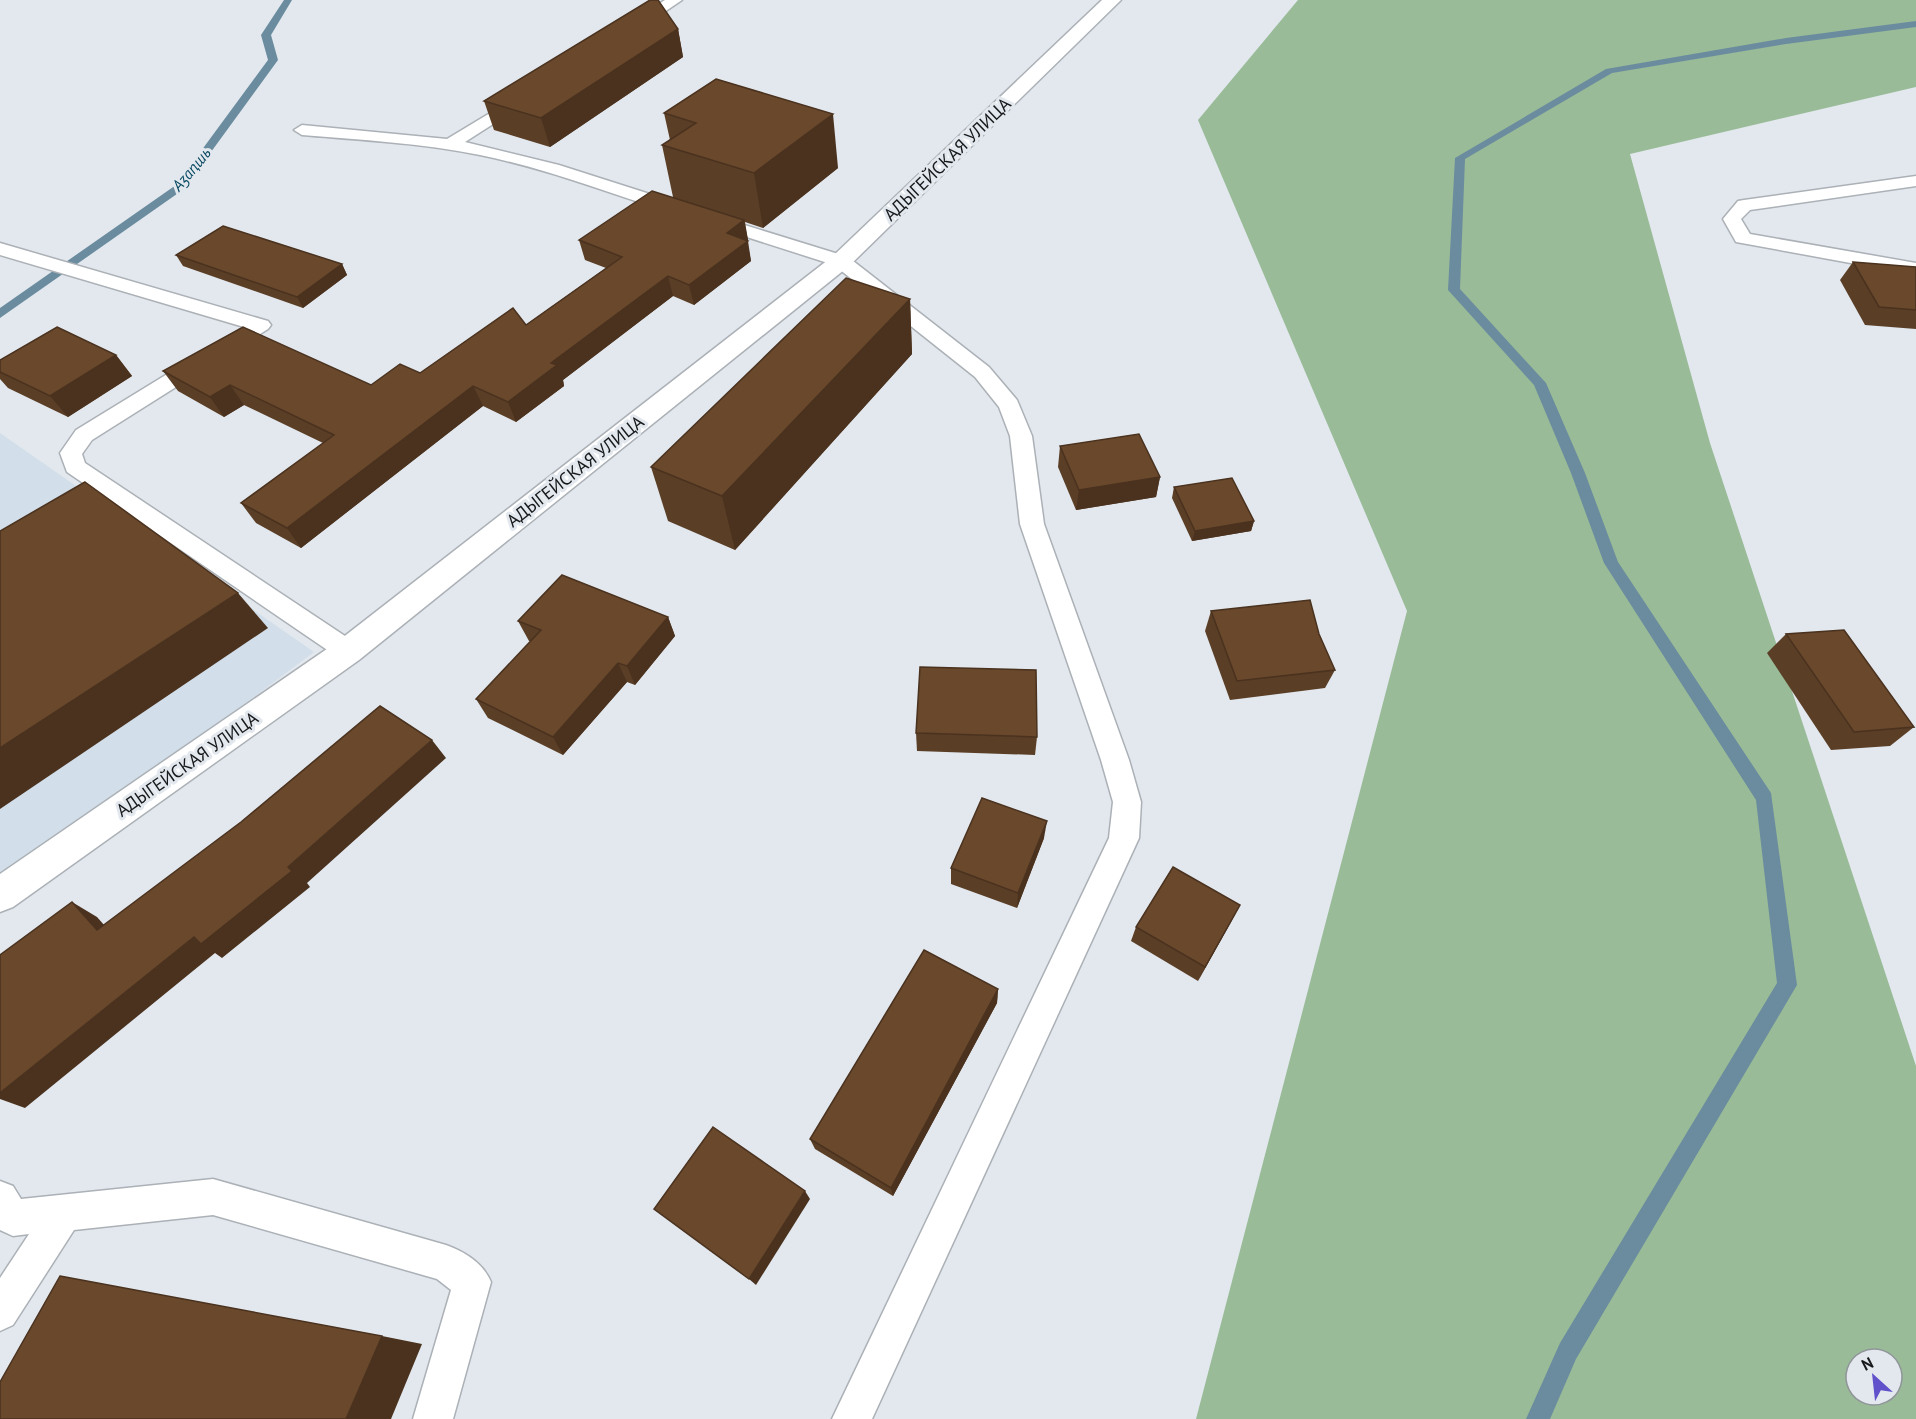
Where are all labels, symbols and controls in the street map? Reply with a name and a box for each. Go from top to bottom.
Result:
street label: АДЫГЕЙСКАЯ УЛИЦА [878,92,1016,226]
water label: Аӡаԥшь [166,143,215,196]
street label: АДЫГЕЙСКАЯ УЛИЦА [502,410,649,532]
street label: АДЫГЕЙСКАЯ УЛИЦА [111,706,263,822]
north arrow [1844,1347,1904,1407]
text: N [1858,1352,1876,1375]

